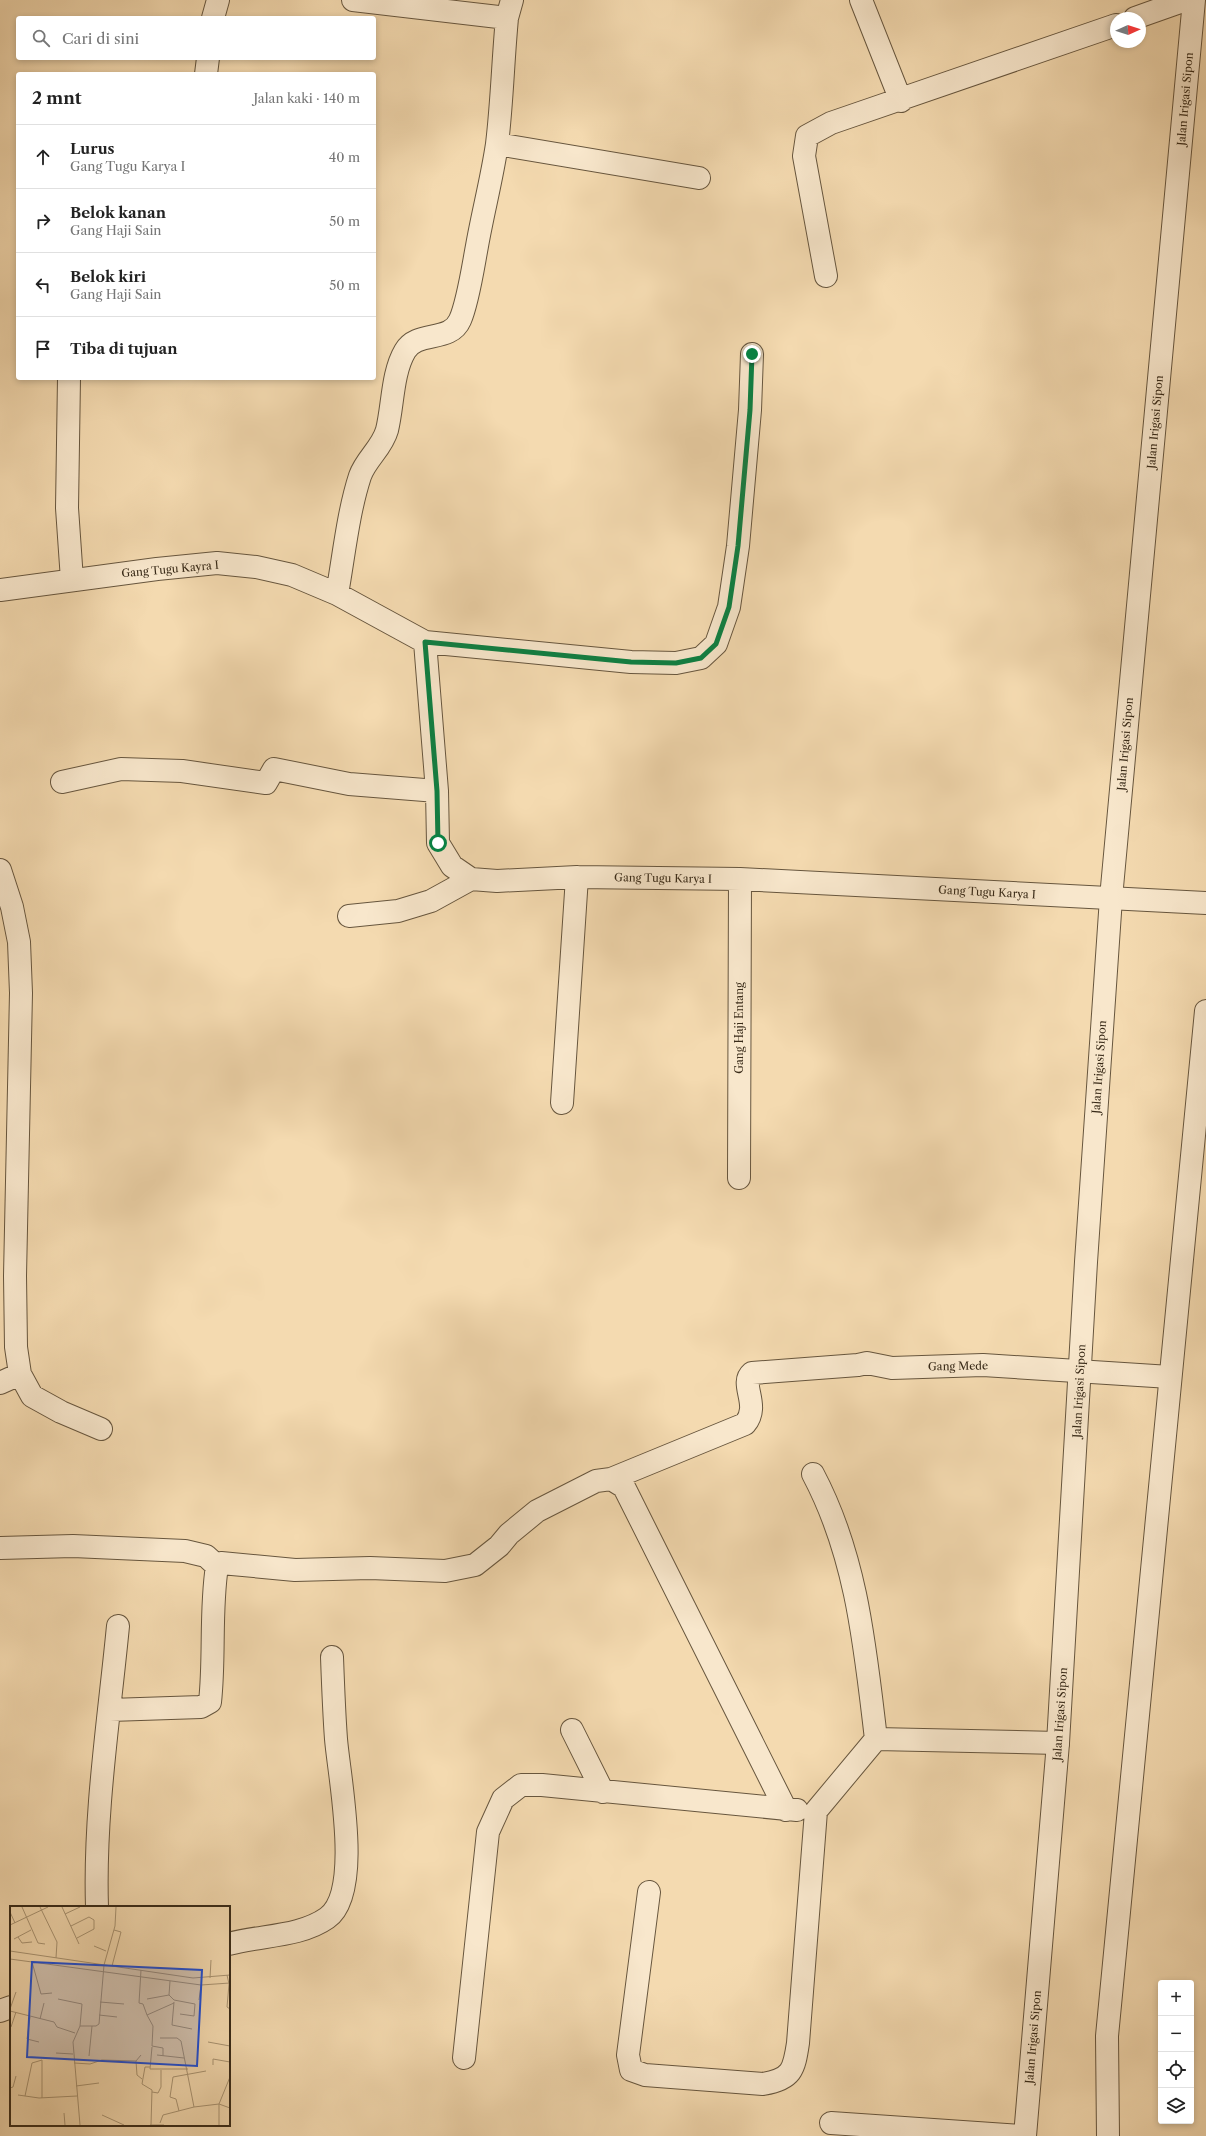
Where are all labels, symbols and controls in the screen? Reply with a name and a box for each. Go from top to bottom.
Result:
north arrow [1110,12,1146,48]
search box [16,16,376,60]
icon: search [30,27,52,49]
text: Cari di sini [62,29,139,48]
street label: Jalan Irigasi Sipon [1174,52,1196,148]
text: 2 mnt [32,88,82,108]
text: Jalan kaki · 140 m [253,90,360,106]
text: Lurus [70,139,115,158]
icon: ahead [32,146,54,168]
text: 40 m [329,149,360,165]
text: Gang Tugu Karya I [70,158,185,174]
text: Belok kanan [70,203,166,222]
icon: right [32,210,54,232]
text: 50 m [329,213,360,229]
text: Gang Haji Sain [70,222,161,238]
text: Belok kiri [70,267,146,286]
icon: left [32,274,54,296]
text: 50 m [329,277,360,293]
text: Gang Haji Sain [70,286,161,302]
icon: arrive [32,338,54,360]
text: Tiba di tujuan [70,339,178,358]
route end [743,345,761,363]
street label: Jalan Irigasi Sipon [1144,375,1166,471]
street label: Gang Tugu Kayra I [121,558,219,580]
street label: Jalan Irigasi Sipon [1114,697,1136,793]
route start [429,834,447,852]
street label: Gang Tugu Karya I [614,870,712,886]
street label: Gang Tugu Karya I [938,882,1036,902]
street label: Gang Haji Entang [732,982,746,1074]
street label: Jalan Irigasi Sipon [1089,1020,1109,1116]
street label: Jalan Irigasi Sipon [1069,1344,1088,1440]
street label: Gang Mede [928,1358,988,1374]
street label: Jalan Irigasi Sipon [1050,1667,1070,1763]
inset map [10,1906,230,2126]
map controls [1158,1980,1194,2124]
button: + [1158,1980,1194,2016]
street label: Jalan Irigasi Sipon [1022,1990,1044,2086]
button: − [1158,2016,1194,2052]
button: locate [1158,2052,1194,2088]
button: layers [1158,2088,1194,2124]

